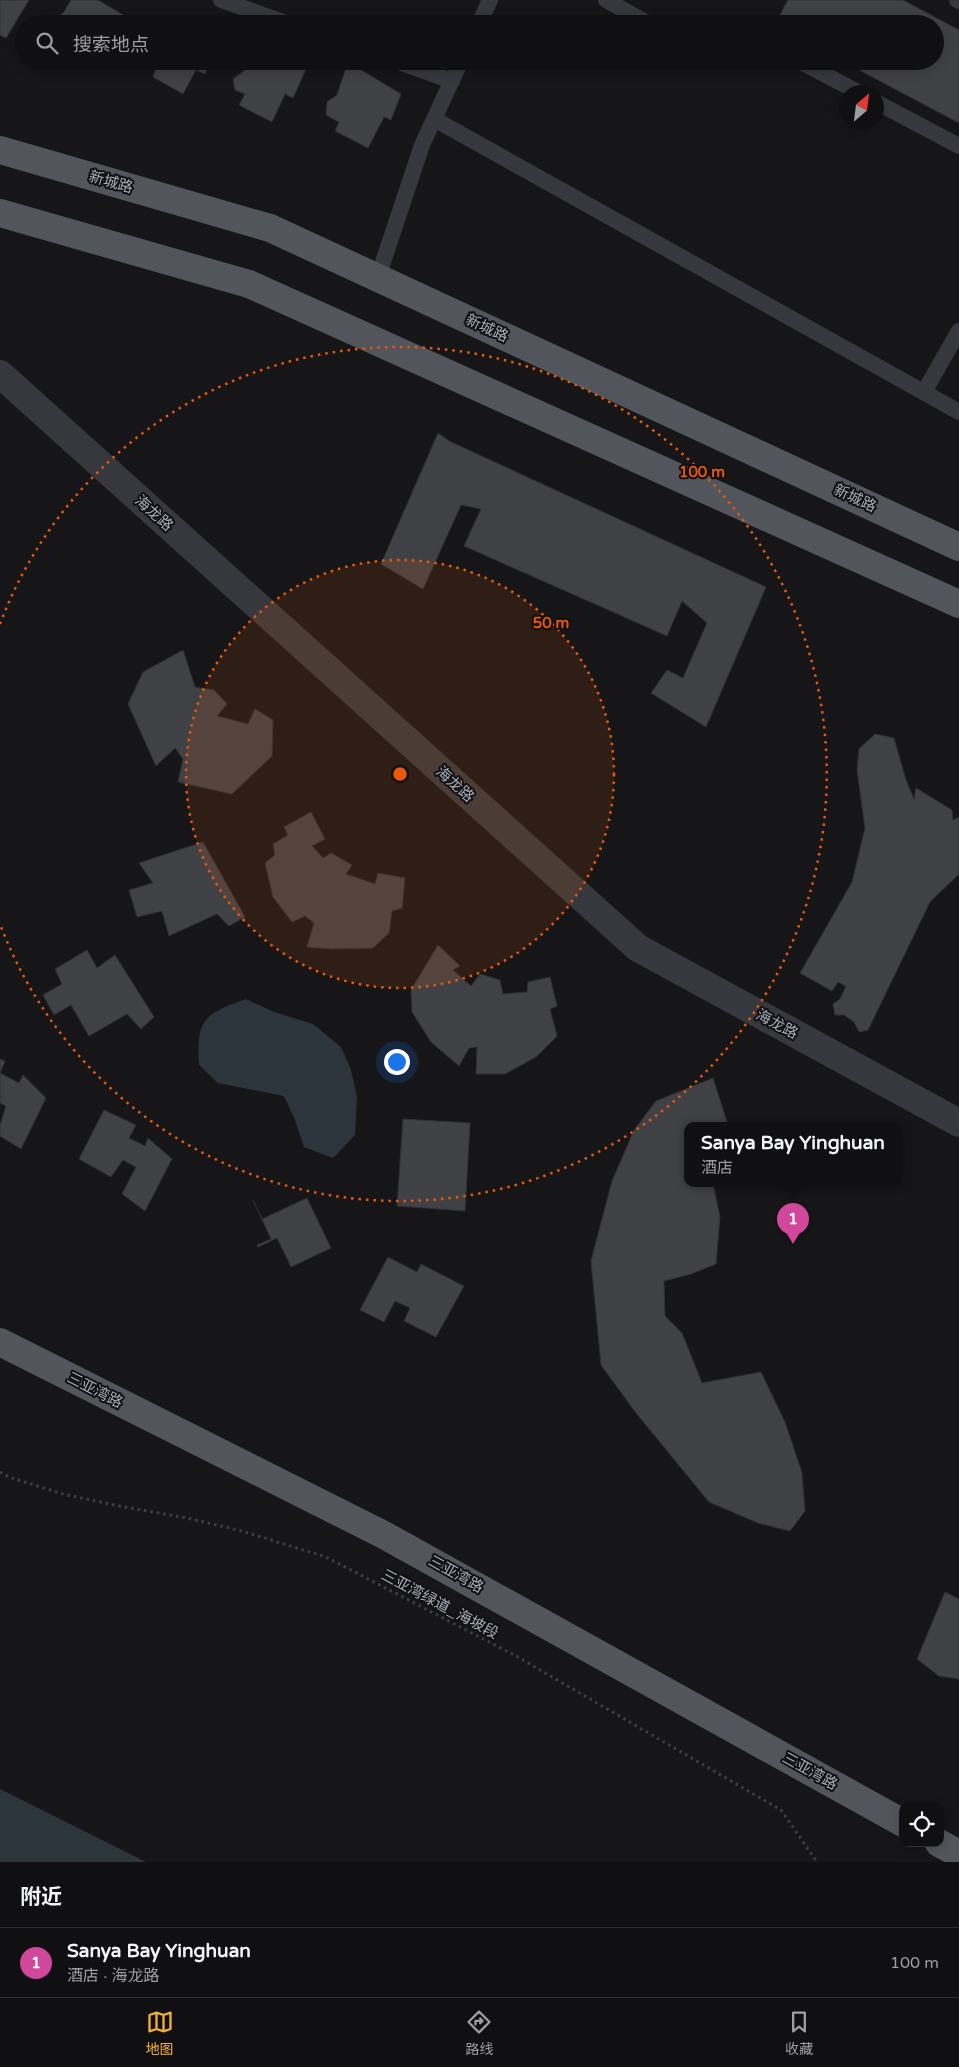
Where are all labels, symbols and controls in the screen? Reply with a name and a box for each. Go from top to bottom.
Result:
search box [15,15,944,70]
icon: search [33,29,61,57]
text: 搜索地点 [73,34,149,56]
north arrow [839,85,884,130]
street label: 新城路 [87,167,135,197]
street label: 新城路 [463,310,511,346]
text: 100 m [679,463,725,481]
street label: 新城路 [831,480,879,516]
street label: 海龙路 [131,491,177,535]
text: 50 m [533,614,569,632]
street label: 海龙路 [432,762,478,806]
centre of rings [391,765,409,783]
street label: 海龙路 [753,1005,801,1043]
your location [384,1049,410,1075]
popup [684,1122,902,1187]
text: Sanya Bay Yinghuan [701,1132,885,1154]
text: 酒店 [701,1158,733,1178]
pin: 1 [777,1203,809,1244]
street label: 三亚湾路 [64,1368,126,1412]
street label: 三亚湾路 [425,1552,487,1596]
street label: 三亚湾绿道_海坡段 [378,1566,502,1642]
street label: 三亚湾路 [779,1749,841,1793]
map controls [899,1802,944,1847]
button: locate [899,1802,944,1847]
text: 附近 [20,1885,62,1910]
text: Sanya Bay Yinghuan [67,1940,251,1962]
text: 1 [31,1953,41,1973]
text: 100 m [890,1953,939,1973]
text: 酒店 · 海龙路 [67,1966,159,1986]
tab: 地图 [146,2008,174,2058]
tab: 路线 [465,2008,493,2058]
tab: 收藏 [785,2008,813,2058]

